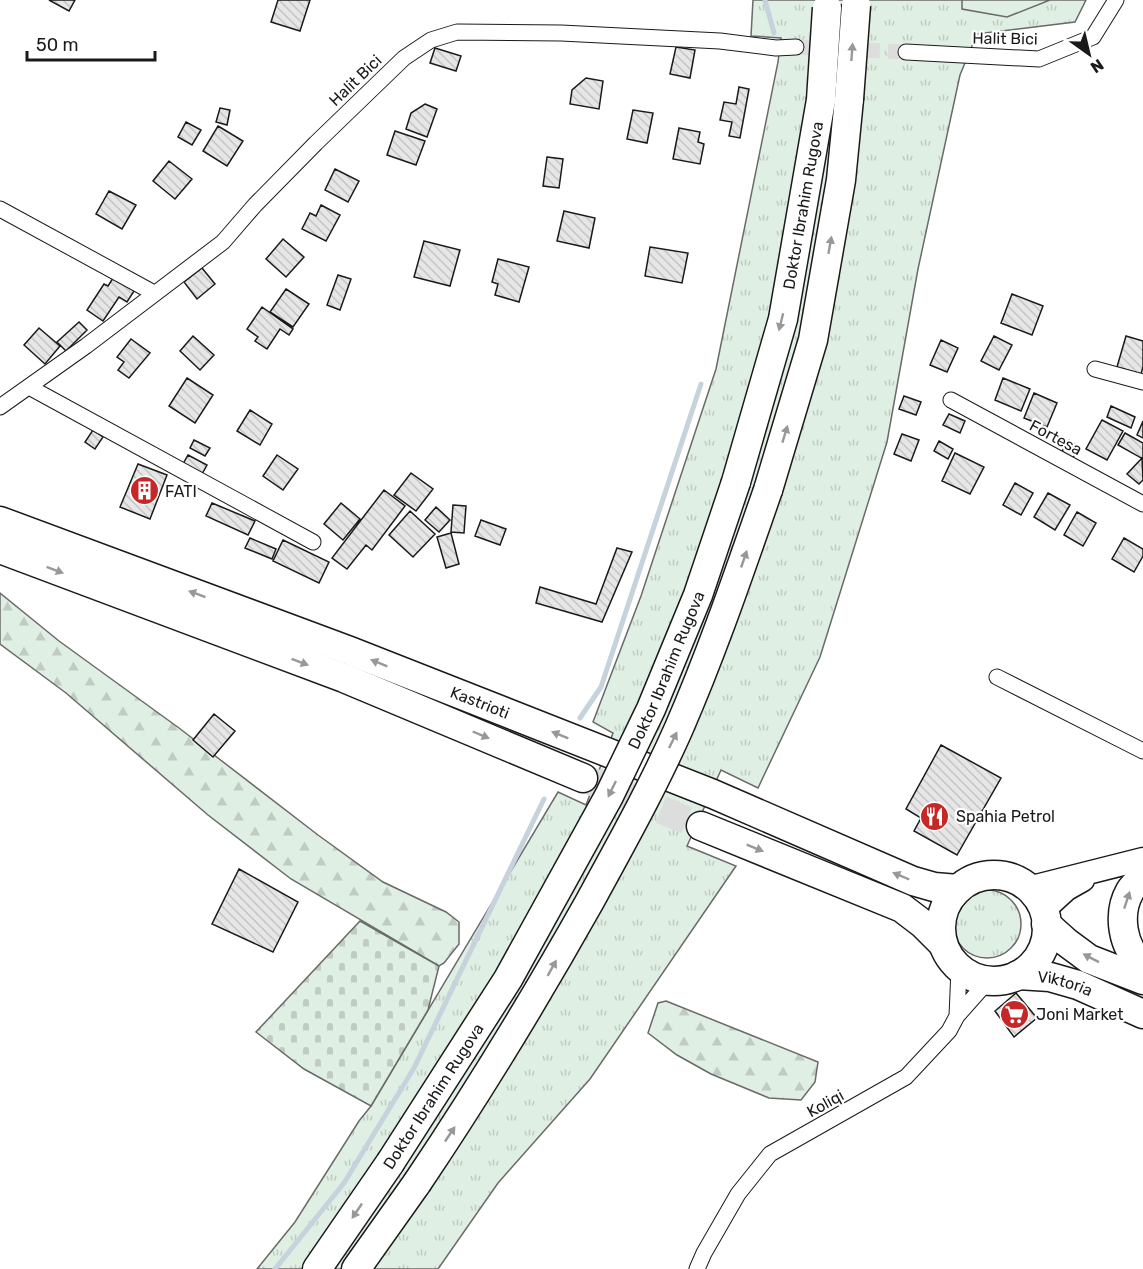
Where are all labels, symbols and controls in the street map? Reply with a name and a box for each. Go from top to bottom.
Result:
scale bar [27,24,154,62]
north arrow [1059,24,1119,84]
street label: Halit Bici [972,28,1038,49]
text: 50 m [36,34,79,56]
one-way arrow [848,42,857,61]
street label: Halit Bici [325,51,385,110]
text: N [1087,55,1107,77]
street label: Doktor Ibrahim Rugova [779,120,827,291]
one-way arrow [826,235,835,254]
one-way arrow [776,313,786,332]
street label: Fortesa [1026,416,1085,459]
one-way arrow [781,425,790,443]
building icon: FATI [128,475,160,507]
place label: FATI [165,482,197,501]
one-way arrow [740,550,749,568]
one-way arrow [46,565,64,575]
street label: Doktor Ibrahim Rugova [624,588,709,752]
one-way arrow [188,589,206,598]
one-way arrow [292,657,310,667]
one-way arrow [370,658,388,668]
street label: Kastrioti [447,682,512,723]
one-way arrow [551,730,569,740]
one-way arrow [472,731,490,740]
one-way arrow [668,732,677,749]
one-way arrow [608,780,618,798]
restaurant icon: Spahia Petrol [919,800,951,832]
place label: Spahia Petrol [956,807,1055,826]
one-way arrow [746,844,764,853]
one-way arrow [892,871,910,880]
one-way arrow [1123,891,1132,909]
one-way arrow [1082,953,1099,963]
one-way arrow [547,960,557,977]
street label: Viktoria [1037,967,1096,1000]
supermarket icon: Joni Market [999,998,1031,1030]
place label: Joni Market [1036,1005,1123,1024]
street label: Doktor Ibrahim Rugova [379,1020,488,1173]
street label: Koliqi [803,1086,847,1121]
one-way arrow [444,1126,455,1142]
one-way arrow [352,1203,363,1219]

